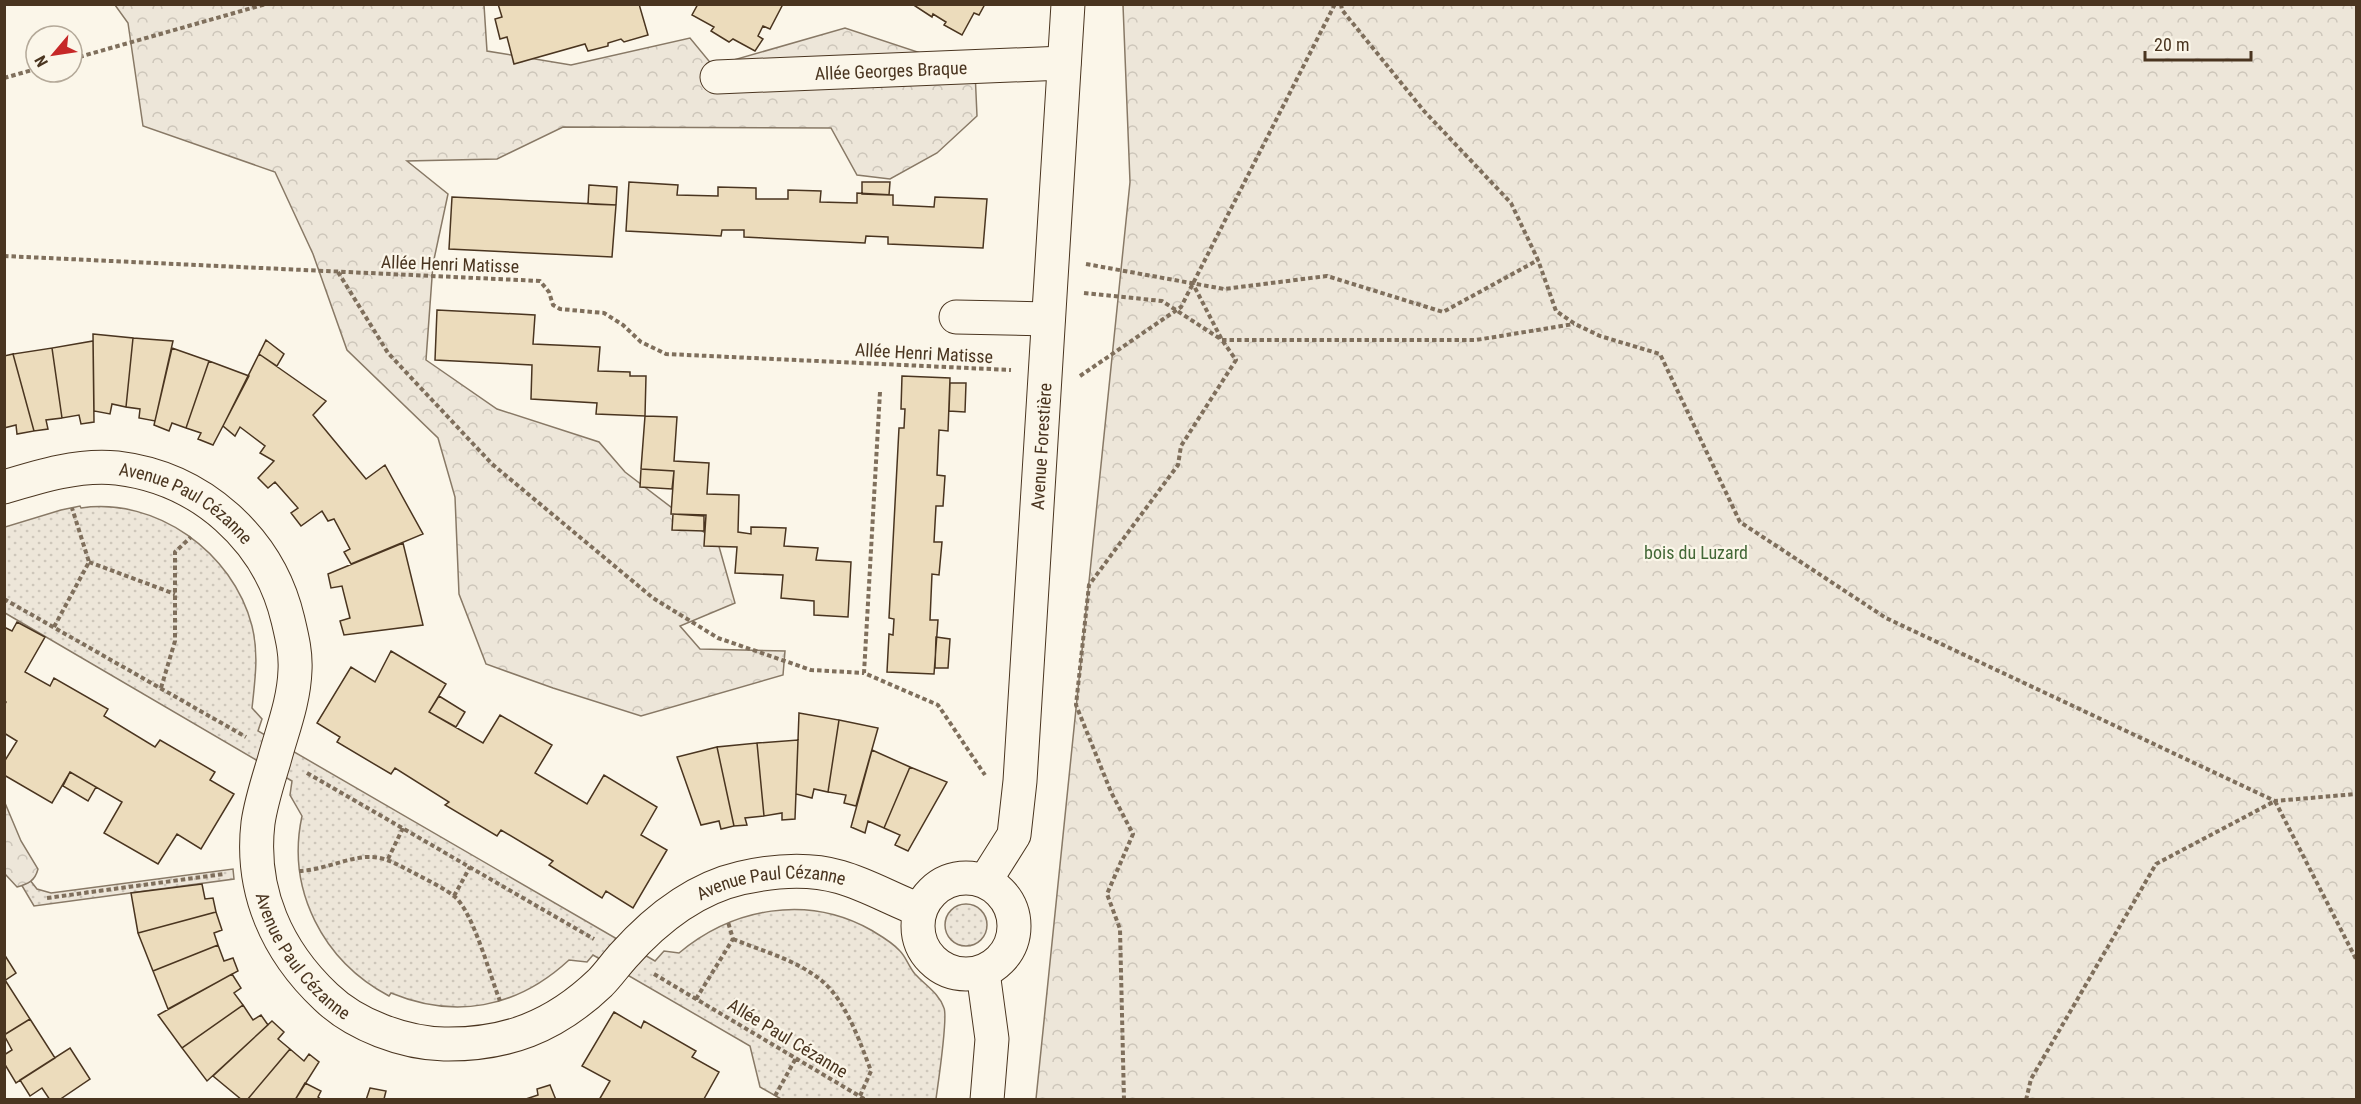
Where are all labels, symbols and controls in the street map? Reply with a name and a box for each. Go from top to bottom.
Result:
north arrow [24,24,84,84]
scale bar [2145,24,2252,62]
text: 20 m [2154,34,2189,55]
text: N [31,52,52,70]
street label: Allée Georges Braque [814,56,968,84]
street label: Allée Henri Matisse [381,251,519,277]
street label: Allée Henri Matisse [854,339,994,367]
street label: Avenue Forestière [1026,382,1055,510]
street label: Avenue Paul Cézanne [118,458,257,548]
park label: bois du Luzard [1644,542,1748,563]
street label: Avenue Paul Cézanne [693,861,848,904]
street label: Avenue Paul Cézanne [252,890,354,1023]
street label: Allée Paul Cézanne [724,994,852,1082]

